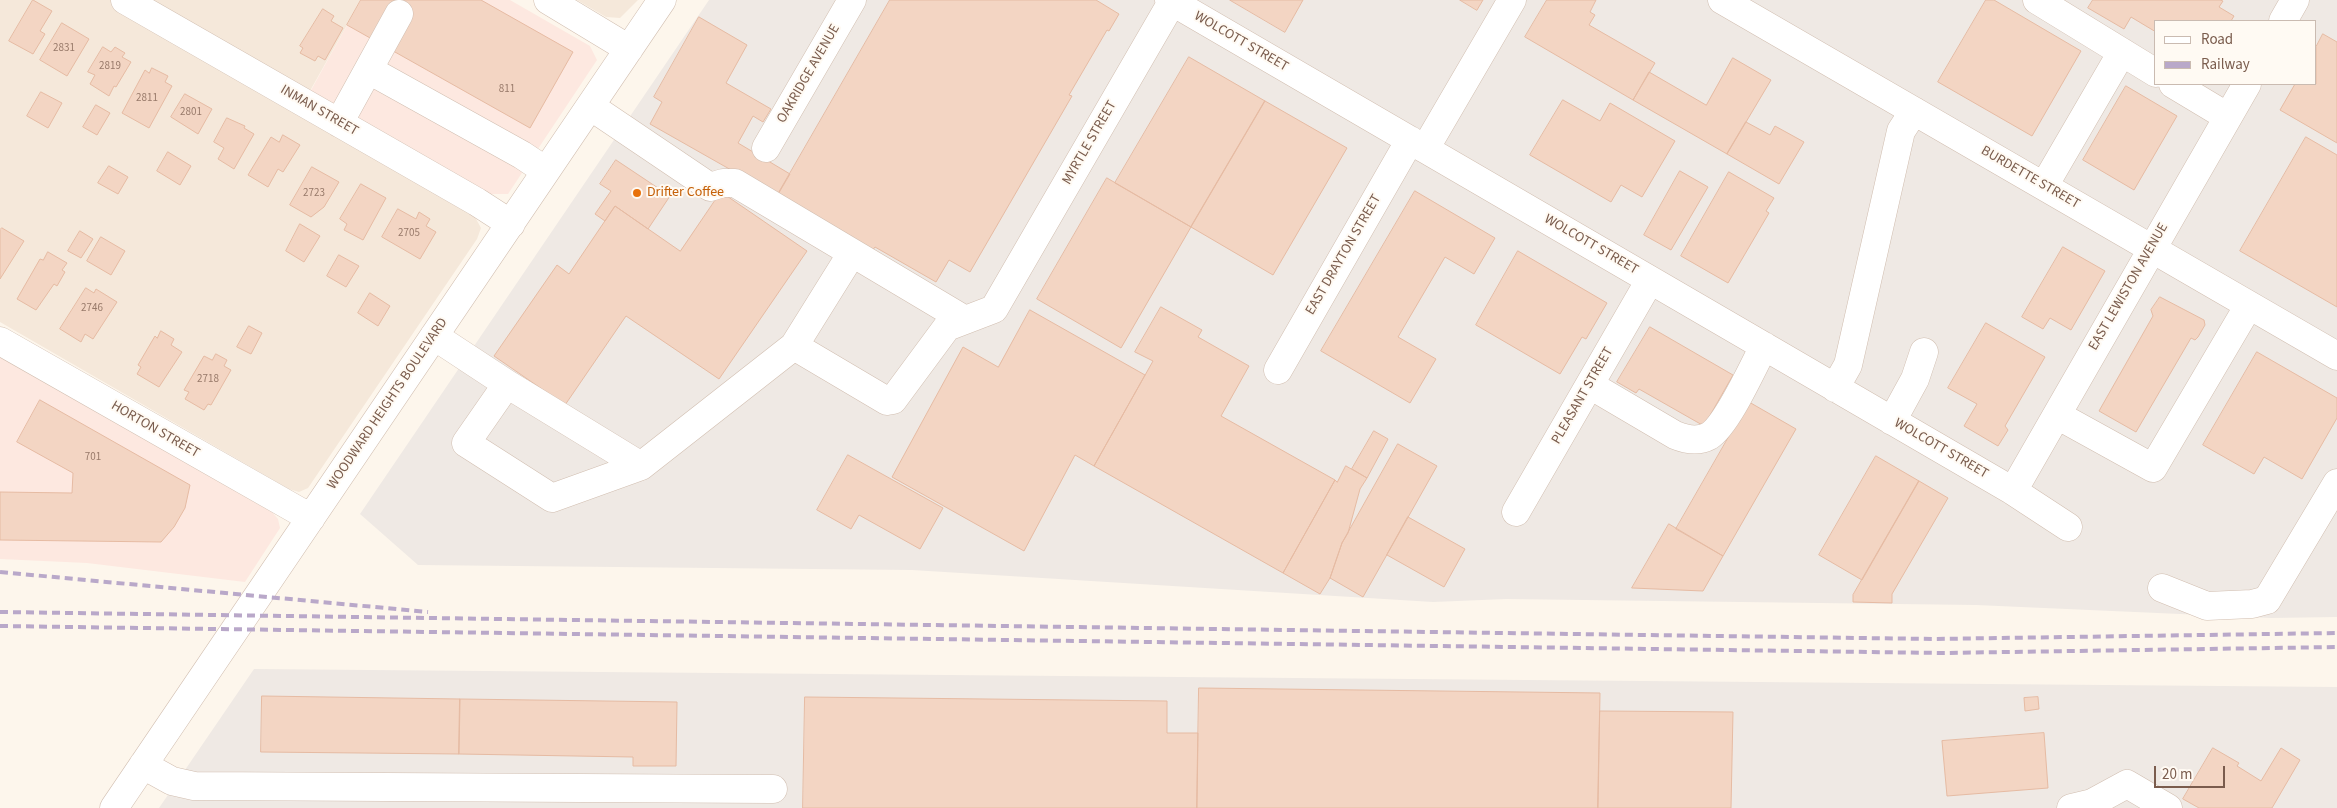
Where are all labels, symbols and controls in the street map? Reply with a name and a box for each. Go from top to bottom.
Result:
street label: WOLCOTT STREET [1191,8,1291,76]
legend [2154,20,2317,85]
street label: OAKRIDGE AVENUE [774,22,844,126]
text: Road [2201,29,2233,50]
house number: 2831 [53,42,75,56]
text: Railway [2201,54,2250,75]
house number: 2819 [99,60,121,74]
street label: INMAN STREET [277,82,361,140]
house number: 811 [499,83,515,97]
house number: 2811 [136,92,158,106]
street label: MYRTLE STREET [1059,98,1121,188]
house number: 2801 [180,106,202,120]
street label: BURDETTE STREET [1978,143,2082,213]
place label: Drifter Coffee [647,185,724,201]
house number: 2723 [303,187,325,201]
marker: Drifter Coffee [631,187,643,199]
street label: EAST DRAYTON STREET [1303,192,1385,318]
street label: WOLCOTT STREET [1541,211,1641,279]
street label: EAST LEWISTON AVENUE [2086,220,2172,354]
house number: 2705 [398,227,420,241]
house number: 2746 [81,302,103,316]
street label: WOODWARD HEIGHTS BOULEVARD [324,315,452,493]
street label: PLEASANT STREET [1548,345,1618,447]
house number: 2718 [197,373,219,387]
street label: HORTON STREET [108,398,202,462]
street label: WOLCOTT STREET [1891,415,1991,483]
house number: 701 [85,451,101,465]
scale bar [2157,756,2228,788]
text: 20 m [2162,764,2192,785]

